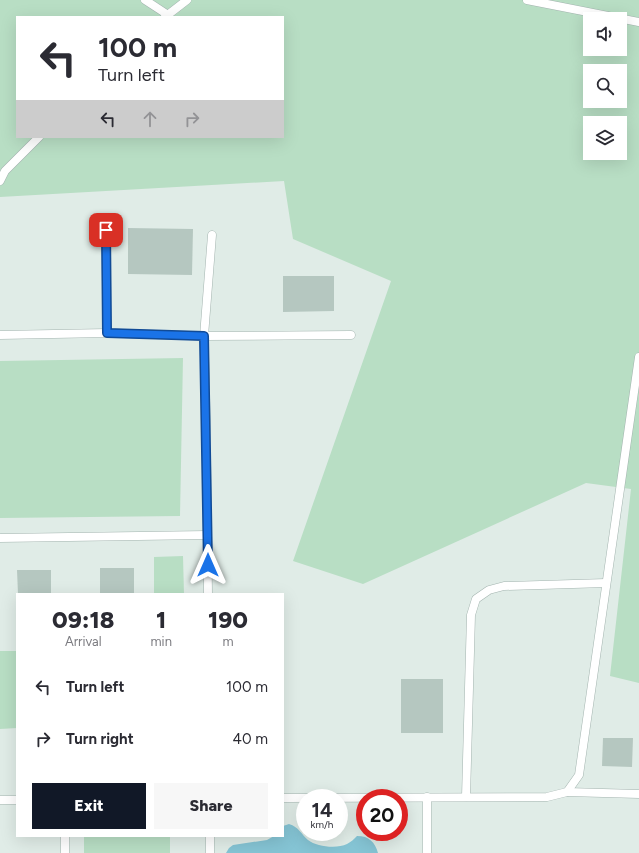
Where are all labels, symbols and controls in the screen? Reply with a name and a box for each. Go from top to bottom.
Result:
map controls [583,12,627,160]
button: sound [583,12,627,56]
text: 100 m [98,30,177,64]
icon: left [32,32,84,84]
text: Turn left [98,64,165,86]
button: search [583,64,627,108]
icon: left [97,108,119,130]
icon: ahead [139,108,161,130]
icon: right [181,108,203,130]
button: layers [583,116,627,160]
pin [89,213,123,247]
icon: arrive [95,219,117,241]
position arrow [187,544,229,586]
text: 09:18 [52,605,114,634]
text: 1 [156,605,166,634]
text: 190 [208,605,248,634]
text: Arrival [65,634,102,649]
text: min [151,634,172,649]
text: m [222,634,233,649]
icon: left [32,676,54,698]
text: Turn left [66,678,124,696]
text: 100 m [226,678,268,696]
icon: right [32,728,54,750]
text: Turn right [66,730,134,748]
text: 40 m [233,730,268,748]
button: Exit [32,783,146,829]
button: Share [154,783,268,829]
speed limit sign: 20 [356,789,408,841]
text: 14 [311,798,333,822]
text: km/h [311,818,333,831]

